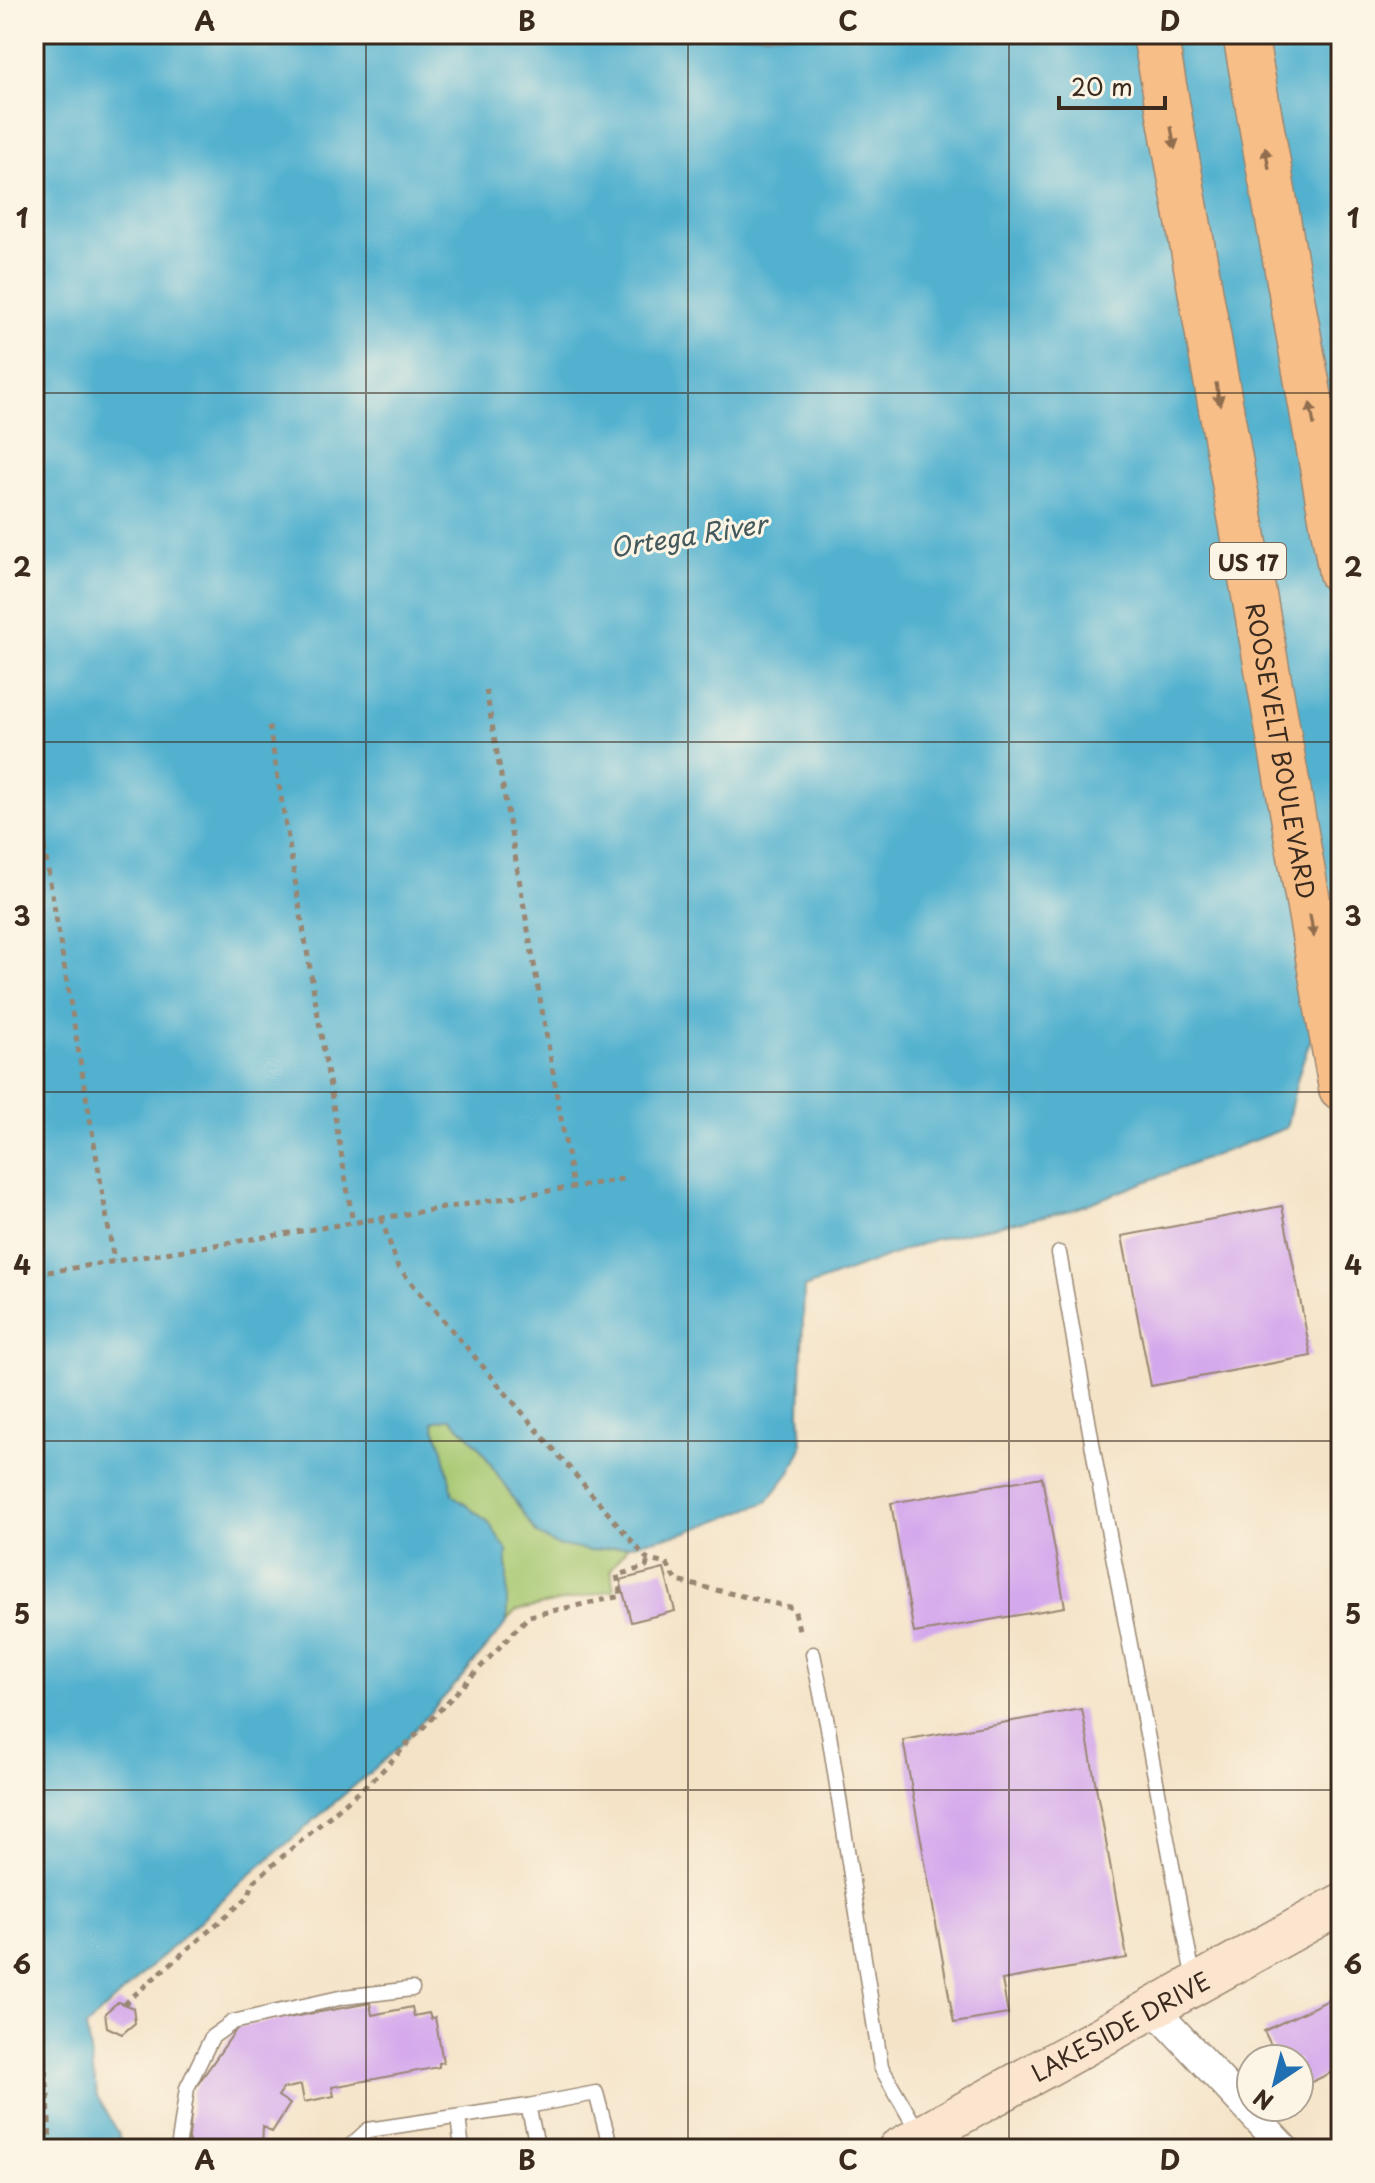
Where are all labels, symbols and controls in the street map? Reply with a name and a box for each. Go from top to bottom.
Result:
text: A [195,1,215,40]
text: B [518,1,536,40]
text: C [838,1,858,40]
text: D [1160,1,1180,40]
scale bar [1059,60,1165,110]
text: 20 m [1071,68,1133,104]
one-way arrow [1168,126,1180,151]
one-way arrow [1260,145,1272,170]
text: 1 [16,198,28,237]
text: 1 [1347,198,1359,237]
one-way arrow [1213,382,1225,407]
one-way arrow [1306,401,1318,426]
water label: Ortega River [607,503,772,567]
road number: US 17 [1210,543,1286,579]
text: 2 [13,547,31,586]
text: 2 [1344,547,1362,586]
street label: ROOSEVELT BOULEVARD [1238,600,1325,902]
text: 3 [13,896,31,935]
text: 3 [1344,896,1362,935]
one-way arrow [1307,914,1319,939]
text: 4 [13,1245,31,1284]
text: 4 [1344,1245,1362,1284]
text: 5 [14,1594,30,1633]
text: 5 [1345,1594,1361,1633]
text: 6 [13,1944,31,1983]
text: 6 [1344,1944,1362,1983]
street label: LAKESIDE DRIVE [1024,1962,1216,2090]
north arrow [1235,2043,1315,2123]
text: N [1246,2082,1279,2119]
text: A [195,2140,215,2179]
text: B [518,2140,536,2179]
text: C [838,2140,858,2179]
text: D [1160,2140,1180,2179]

